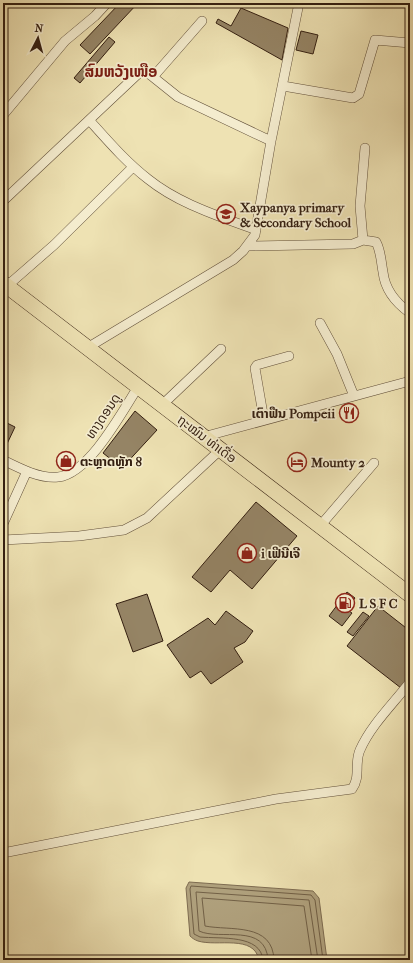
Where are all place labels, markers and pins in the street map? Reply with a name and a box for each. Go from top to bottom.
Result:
place label: Xaypanya primary & Secondary School [239,200,351,231]
school or university icon: Xaypanya primary & Secondary School [215,203,237,225]
restaurant icon: ເຕົາຟືນ Pompeii [338,402,360,424]
place label: ເຕົາຟືນ Pompeii [252,406,335,422]
shop icon: ຕະຫຼາດຫຼັກ 8 [55,450,77,472]
hotel icon: Mounty 2 [286,451,308,473]
place label: ຕະຫຼາດຫຼັກ 8 [80,454,143,469]
place label: Mounty 2 [310,455,365,471]
shop icon: i ເຟີນີເຈີ [236,542,258,564]
place label: i ເຟີນີເຈີ [260,546,300,561]
fuel station icon: L S F C [334,592,356,614]
place label: L S F C [359,596,398,611]

